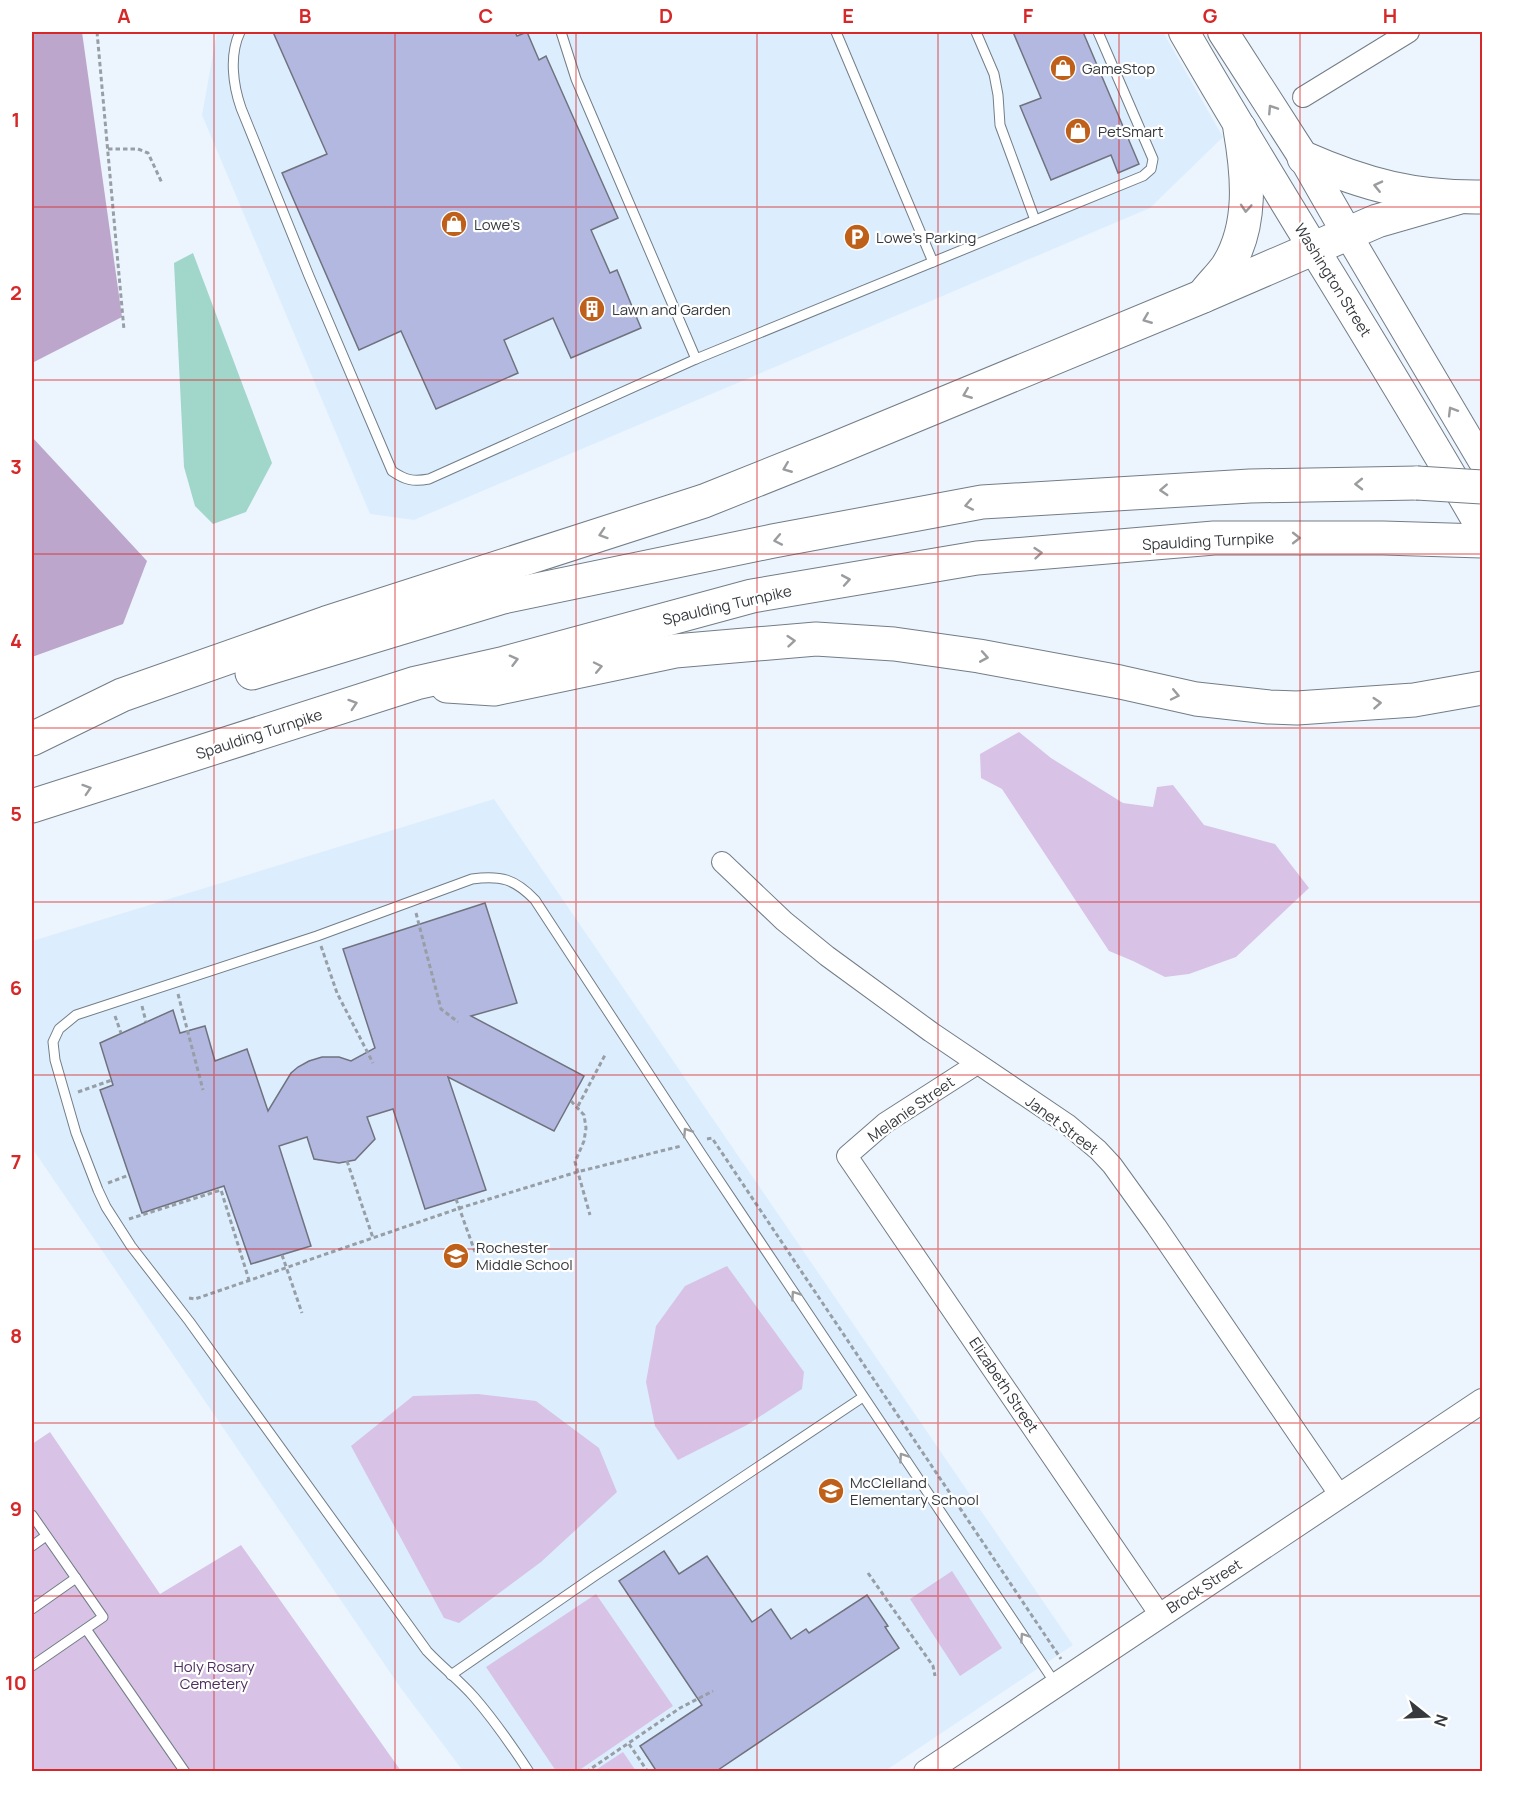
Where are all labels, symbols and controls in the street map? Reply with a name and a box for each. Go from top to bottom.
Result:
text: A [117,2,131,29]
text: B [299,2,312,29]
text: C [479,2,493,29]
text: D [659,2,673,29]
text: E [842,2,854,29]
text: F [1023,2,1034,29]
text: G [1203,2,1218,29]
text: H [1383,2,1397,29]
shop icon: GameStop [1048,53,1078,83]
place label: GameStop [1082,58,1155,79]
one-way arrow [1268,105,1280,115]
text: 1 [12,106,20,133]
shop icon: PetSmart [1063,116,1093,146]
place label: PetSmart [1098,121,1164,142]
one-way arrow [1373,180,1383,193]
one-way arrow [1239,204,1252,213]
shop icon: Lowe's [439,209,469,239]
place label: Lowe's [474,214,520,235]
street label: Washington Street [1290,219,1376,341]
parking icon: Lowe's Parking [842,222,872,252]
place label: Lowe's Parking [876,227,976,248]
text: 2 [10,279,22,306]
building icon: Lawn and Garden [577,294,607,324]
place label: Lawn and Garden [612,299,731,320]
one-way arrow [1143,312,1154,324]
one-way arrow [962,387,973,399]
one-way arrow [1448,407,1460,417]
text: 3 [10,453,22,480]
one-way arrow [782,461,793,473]
one-way arrow [1354,478,1363,490]
one-way arrow [1159,484,1168,497]
one-way arrow [965,498,974,510]
one-way arrow [599,527,609,540]
street label: Spaulding Turnpike [1142,527,1275,555]
one-way arrow [1291,532,1300,544]
one-way arrow [773,533,783,546]
one-way arrow [1034,546,1043,559]
one-way arrow [840,574,850,587]
street label: Spaulding Turnpike [660,580,794,630]
text: 4 [10,627,22,654]
one-way arrow [786,635,795,648]
one-way arrow [980,650,989,662]
one-way arrow [508,655,518,668]
one-way arrow [592,661,602,674]
one-way arrow [1170,688,1180,701]
one-way arrow [1372,697,1381,710]
one-way arrow [347,698,358,711]
street label: Spaulding Turnpike [193,704,325,764]
one-way arrow [81,783,92,796]
text: 5 [10,800,22,827]
text: 6 [10,974,22,1001]
street label: Melanie Street [863,1071,959,1147]
street label: Janet Street [1021,1091,1103,1159]
one-way arrow [684,1128,695,1139]
text: 7 [11,1148,21,1175]
place label: Rochester Middle School [476,1237,573,1275]
school or university icon: Rochester Middle School [441,1241,471,1271]
one-way arrow [791,1291,802,1302]
text: 8 [10,1322,22,1349]
street label: Elizabeth Street [964,1333,1044,1437]
one-way arrow [899,1453,911,1463]
place label: McClelland Elementary School [850,1472,979,1510]
school or university icon: McClelland Elementary School [816,1476,846,1506]
text: 9 [10,1495,22,1522]
street label: Brock Street [1162,1554,1246,1618]
one-way arrow [1020,1632,1031,1643]
park label: Holy Rosary Cemetery [173,1656,255,1694]
text: 10 [5,1669,27,1696]
north arrow [1397,1686,1457,1746]
text: N [1429,1712,1454,1730]

